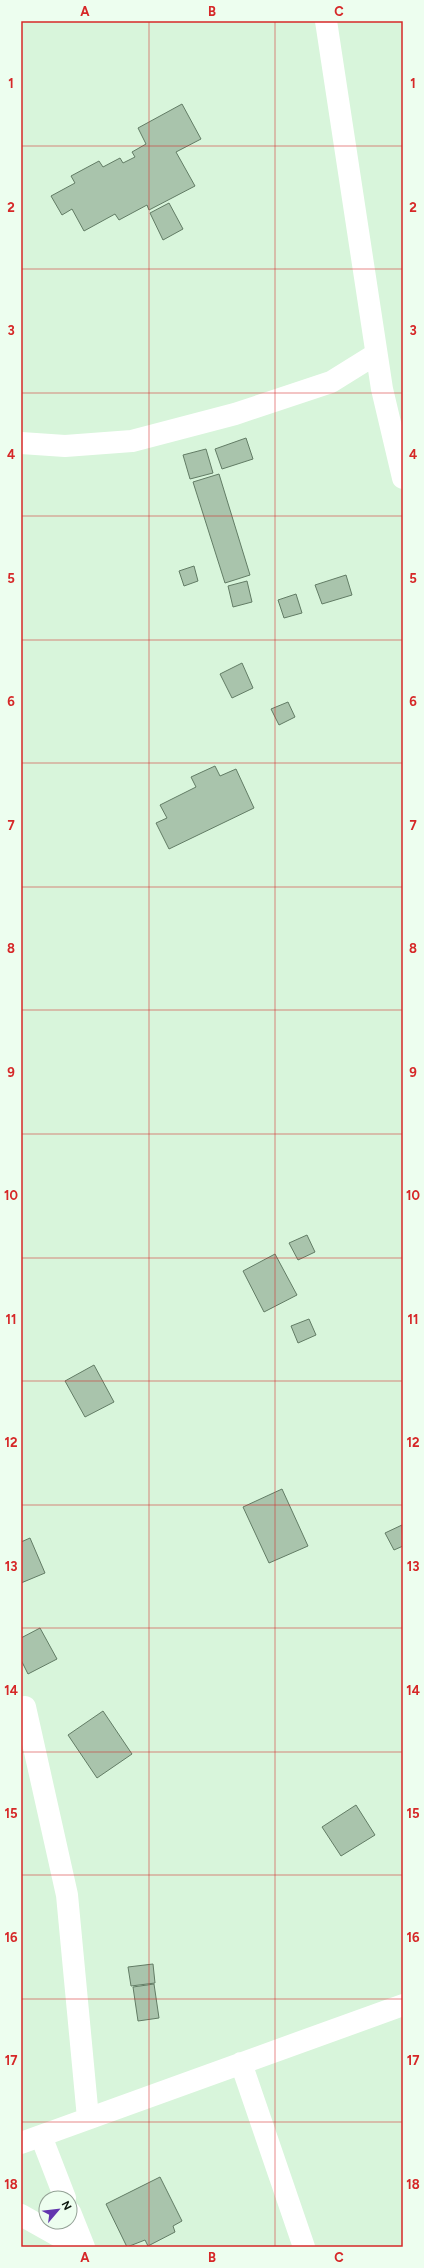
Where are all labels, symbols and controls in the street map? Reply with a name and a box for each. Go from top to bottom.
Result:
text: A [80,4,90,19]
text: B [208,4,216,19]
text: C [334,4,344,19]
text: 1 [8,76,14,91]
text: 1 [410,76,416,91]
text: 2 [7,200,15,215]
text: 2 [409,200,417,215]
text: 3 [7,323,15,338]
text: 3 [409,323,417,338]
text: 4 [7,447,15,462]
text: 4 [409,447,417,462]
text: 5 [7,571,15,586]
text: 5 [409,571,417,586]
text: 6 [7,694,15,709]
text: 6 [409,694,417,709]
text: 7 [7,818,15,833]
text: 7 [409,818,417,833]
text: 8 [7,941,15,956]
text: 8 [409,941,417,956]
text: 9 [7,1065,15,1080]
text: 9 [409,1065,417,1080]
text: 10 [4,1188,18,1203]
text: 10 [406,1188,420,1203]
text: 11 [6,1312,16,1327]
text: 11 [408,1312,418,1327]
text: 12 [4,1435,18,1450]
text: 12 [406,1435,420,1450]
text: 13 [5,1559,17,1574]
text: 13 [407,1559,419,1574]
text: 14 [4,1683,18,1698]
text: 14 [406,1683,420,1698]
text: 15 [4,1806,18,1821]
text: 15 [406,1806,420,1821]
text: 16 [4,1930,18,1945]
text: 16 [406,1930,420,1945]
text: 17 [5,2053,17,2068]
text: 17 [407,2053,419,2068]
text: 18 [4,2177,18,2192]
text: 18 [406,2177,420,2192]
north arrow [38,2190,78,2230]
text: N [59,2199,74,2212]
text: A [80,2250,90,2265]
text: B [208,2250,216,2265]
text: C [334,2250,344,2265]

